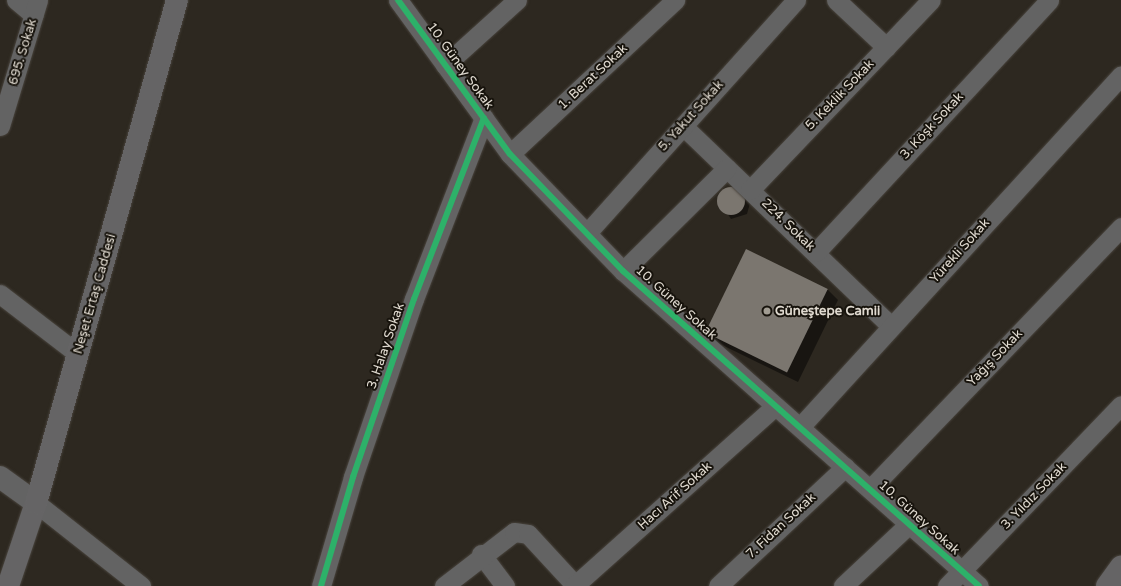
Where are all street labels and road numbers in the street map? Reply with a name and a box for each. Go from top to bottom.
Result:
street label: 695. Sokak [6,17,40,87]
street label: 10. Güney Sokak [423,19,497,113]
street label: 1. Berat Sokak [555,41,631,113]
street label: 5. Keklik Sokak [802,56,878,134]
street label: 5. Yakut Sokak [655,77,727,155]
street label: 3. Köşk Sokak [897,89,967,163]
street label: 224. Sokak [758,196,818,254]
street label: Yürekli Sokak [927,215,993,287]
street label: Neşet Ertaş Caddesi [70,232,120,356]
street label: 10. Güney Sokak [632,263,720,343]
street label: 3. Halay Sokak [364,301,408,391]
street label: Yağış Sokak [964,326,1026,390]
street label: Hacı Arif Sokak [635,459,715,533]
street label: 3. Yıldız Sokak [998,459,1070,533]
street label: 10. Güney Sokak [875,478,963,558]
street label: 7. Fidan Sokak [743,490,819,562]

